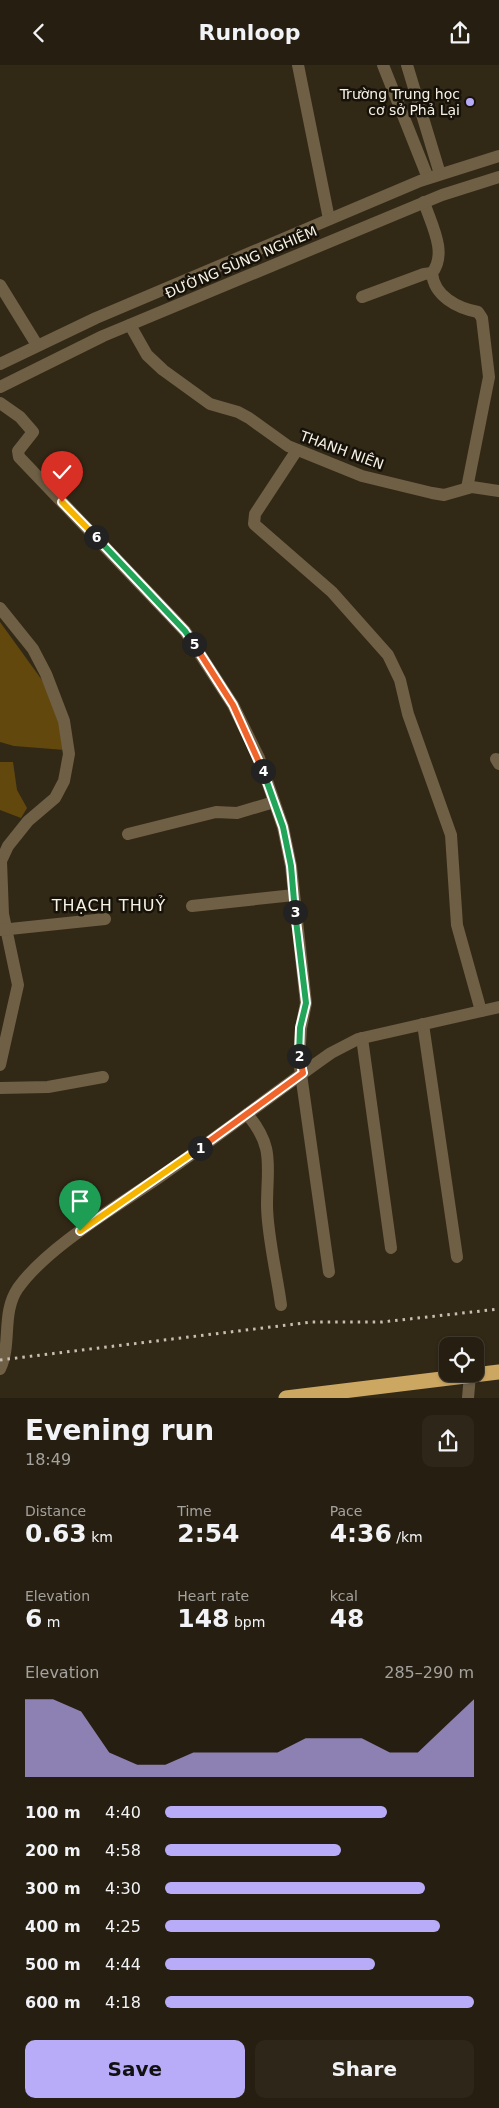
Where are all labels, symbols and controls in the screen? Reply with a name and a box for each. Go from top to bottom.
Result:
icon: back [25,19,53,47]
icon: share [446,19,474,47]
text: Runloop [199,20,300,45]
place label: Trường Trung học cơ sở Phả Lại [339,86,460,118]
marker: Trường Trung học cơ sở Phả Lại [464,96,476,108]
street label: ĐƯỜNG SÙNG NGHIÊM [162,222,319,301]
street label: THANH NIÊN [297,426,386,473]
pin [41,451,83,502]
icon: check [48,458,76,486]
pin: 6 [84,525,108,549]
text: 6 [92,529,101,545]
pin: 5 [182,631,206,657]
text: 5 [190,636,199,652]
pin: 4 [250,759,276,783]
text: 4 [259,763,268,779]
district label: THẠCH THUỶ [51,895,166,915]
pin: 3 [282,899,308,925]
text: 3 [291,904,300,920]
pin: 2 [286,1043,312,1069]
text: 2 [295,1048,304,1064]
pin: 1 [188,1135,212,1161]
text: 1 [196,1140,205,1156]
pin [59,1180,101,1231]
icon: arrive [66,1187,94,1215]
map controls [439,1337,484,1382]
button: locate [439,1337,484,1382]
text: Evening run [25,1414,214,1447]
button: share [422,1415,474,1467]
text: 18:49 [25,1450,71,1469]
text: Distance [25,1503,86,1519]
text: Time [177,1503,212,1519]
text: Pace [330,1503,362,1519]
text: 0.63 [25,1519,87,1548]
text: 2:54 [177,1519,240,1548]
text: 4:36 [330,1519,392,1548]
text: km [87,1529,113,1545]
text: /km [392,1529,423,1545]
text: Elevation [25,1588,90,1604]
text: Heart rate [177,1588,249,1604]
text: kcal [330,1588,358,1604]
text: 6 [25,1604,42,1633]
text: 148 [177,1604,230,1633]
text: 48 [330,1604,364,1633]
text: m [42,1614,61,1630]
text: bpm [230,1614,265,1630]
text: Elevation [25,1663,99,1682]
text: 285–290 m [384,1663,474,1682]
text: 100 m [25,1803,81,1822]
text: 4:40 [105,1803,141,1822]
text: 200 m [25,1841,81,1860]
text: 4:58 [105,1841,141,1860]
text: 300 m [25,1879,81,1898]
text: 4:30 [105,1879,141,1898]
text: 400 m [25,1917,81,1936]
text: 4:25 [105,1917,141,1936]
text: 500 m [25,1955,81,1974]
text: 4:44 [105,1955,141,1974]
text: 600 m [25,1993,81,2012]
text: 4:18 [105,1993,141,2012]
button: Save [25,2040,245,2098]
button: Share [255,2040,474,2098]

